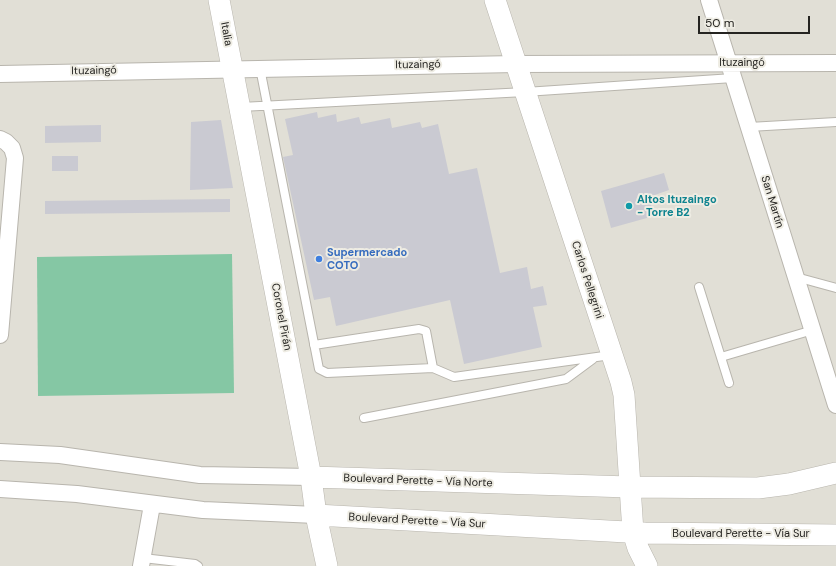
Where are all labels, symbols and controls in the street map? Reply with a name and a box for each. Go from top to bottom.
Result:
scale bar [700,8,812,34]
text: 50 m [705,15,734,31]
street label: Italia [217,21,235,47]
street label: Ituzaingó [719,56,765,70]
street label: Ituzaingó [395,58,441,72]
street label: Ituzaingó [71,64,117,78]
street label: San Martín [758,174,786,230]
place label: Altos Ituzaingo - Torre B2 [637,193,717,219]
marker: Altos Ituzaingo - Torre B2 [624,201,634,211]
street label: Carlos Pellegrini [568,240,606,320]
place label: Supermercado COTO [327,246,407,272]
marker: Supermercado COTO [314,254,324,264]
street label: Coronel Pirán [268,282,294,352]
street label: Boulevard Perette - Vía Norte [343,472,493,490]
street label: Boulevard Perette - Vía Sur [348,511,486,531]
street label: Boulevard Perette - Vía Sur [672,527,810,541]

